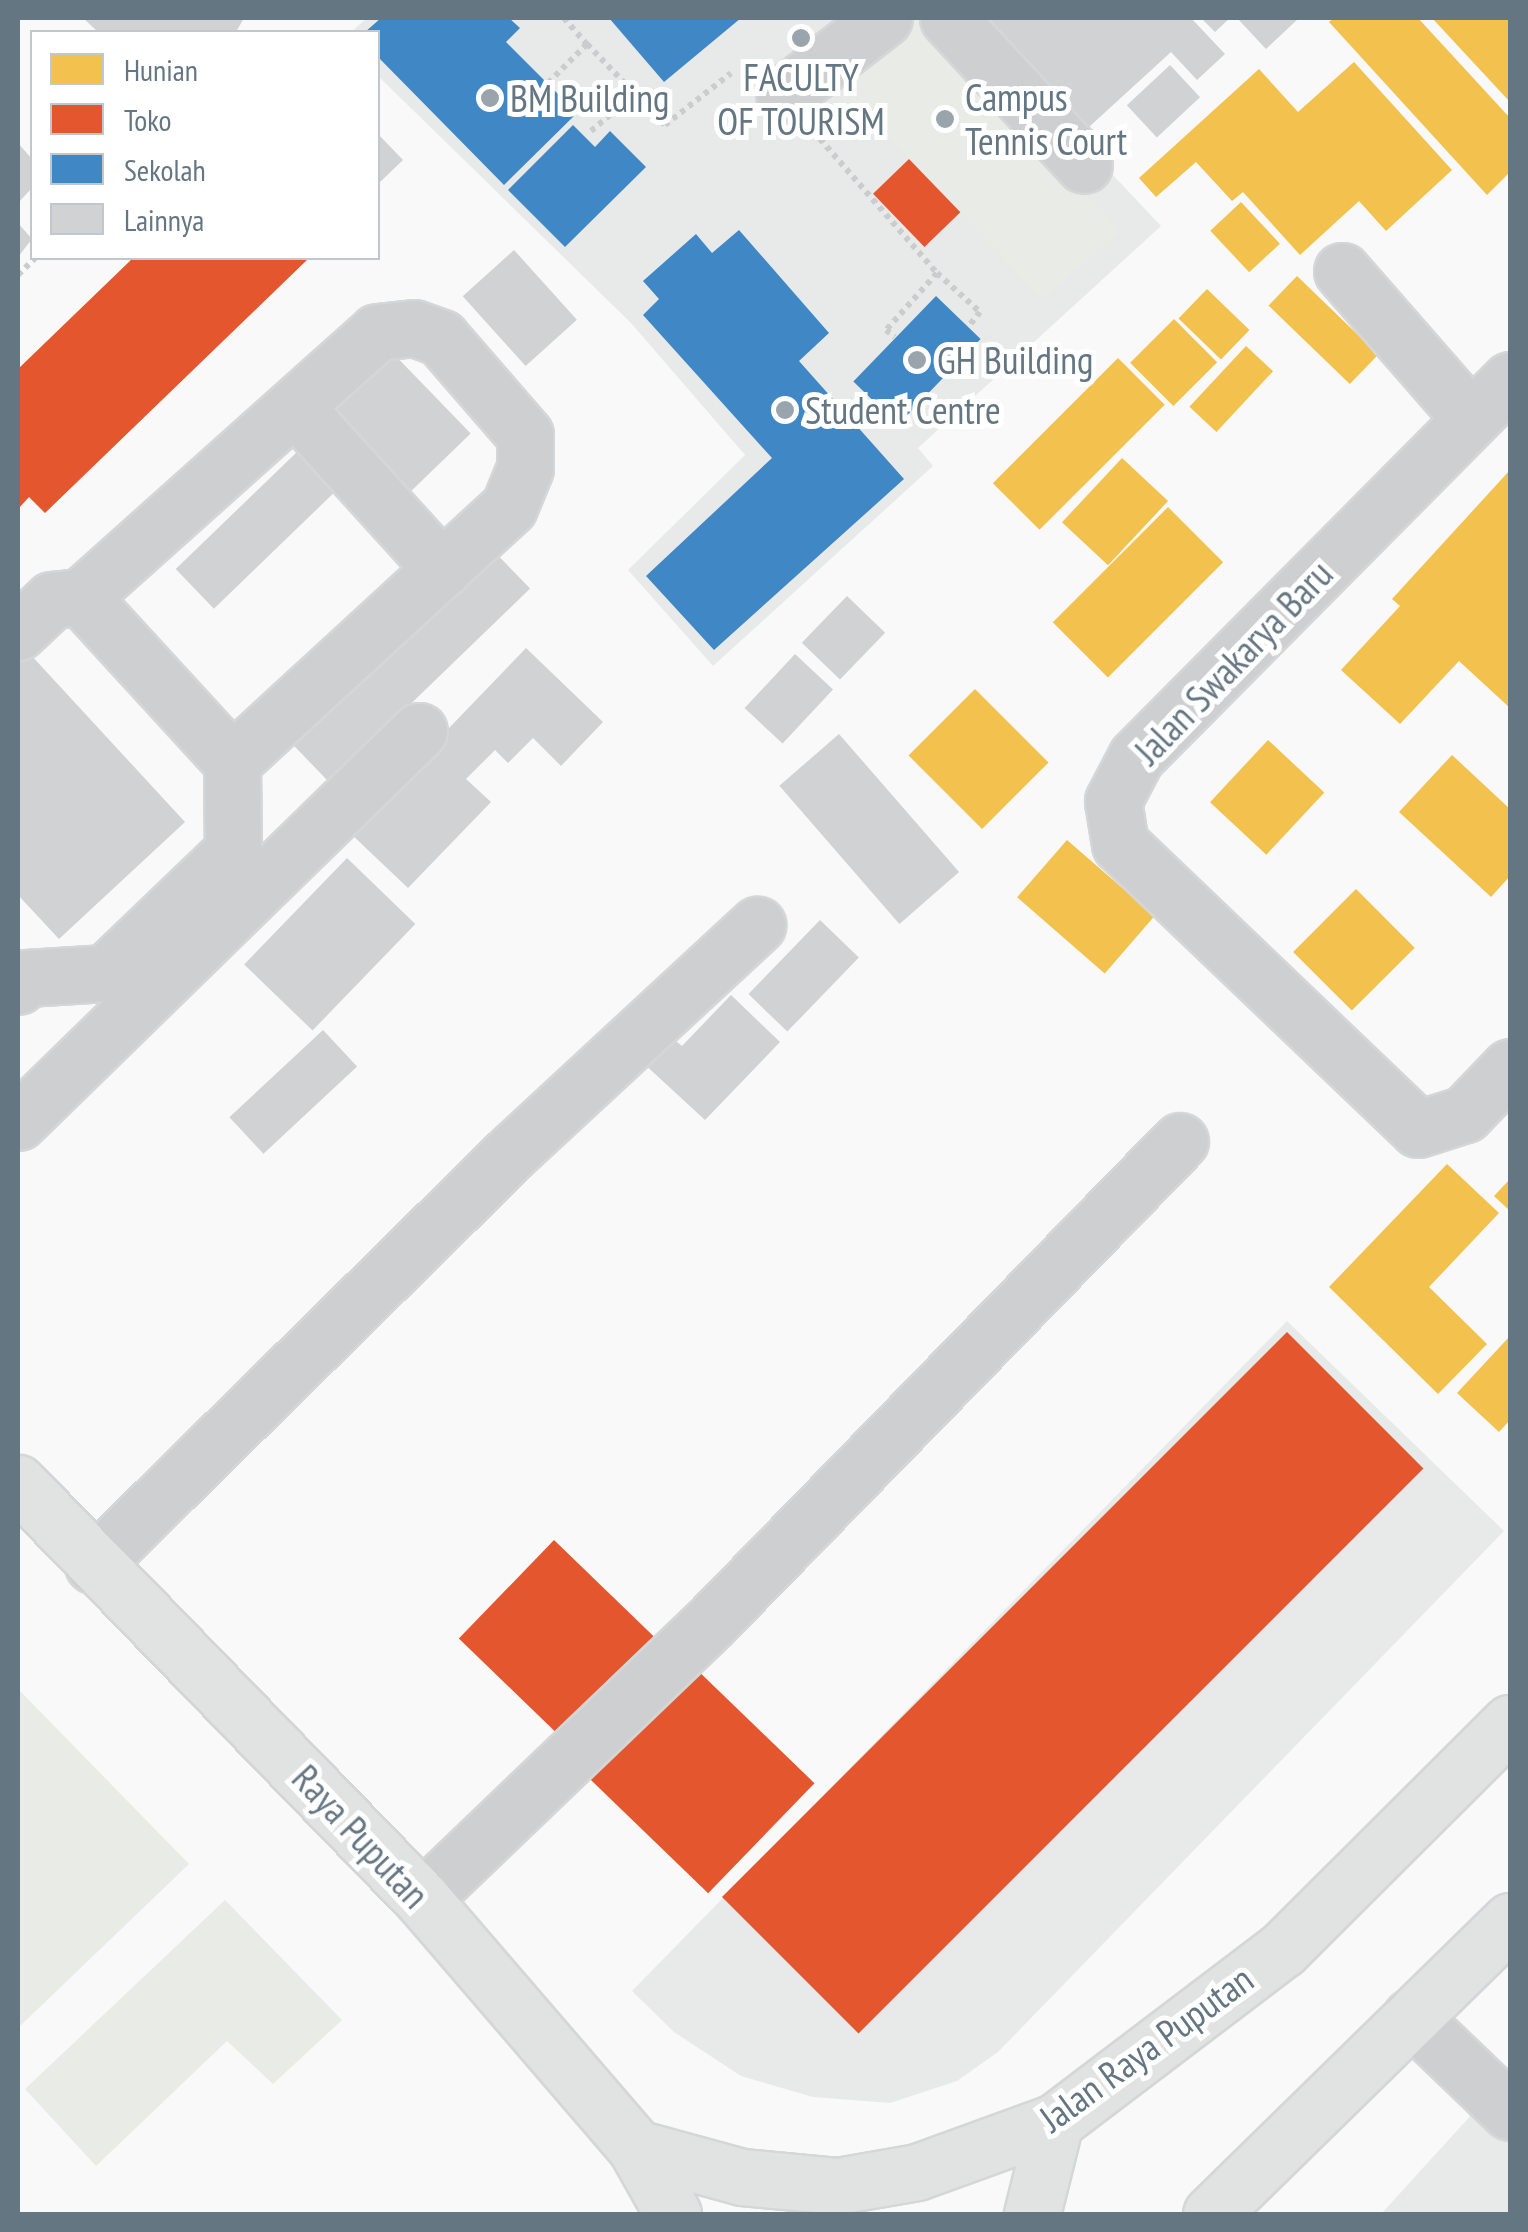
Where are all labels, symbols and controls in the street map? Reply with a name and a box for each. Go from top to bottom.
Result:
marker: FACULTY OF TOURISM [790,27,812,49]
legend [30,30,380,260]
text: Hunian [124,50,198,89]
place label: FACULTY OF TOURISM [717,54,885,143]
place label: Campus Tennis Court [965,74,1127,163]
place label: BM Building [510,75,669,121]
marker: BM Building [479,87,501,109]
text: Toko [124,100,172,139]
marker: Campus Tennis Court [934,108,956,130]
text: Sekolah [124,150,206,189]
text: Lainnya [124,200,204,239]
place label: GH Building [937,337,1093,383]
marker: GH Building [906,349,928,371]
place label: Student Centre [805,387,1001,433]
marker: Student Centre [774,399,796,421]
street label: Jalan Swakarya Baru [1125,551,1341,773]
street label: Raya Puputan [283,1755,439,1917]
street label: Jalan Raya Puputan [1031,1955,1261,2141]

